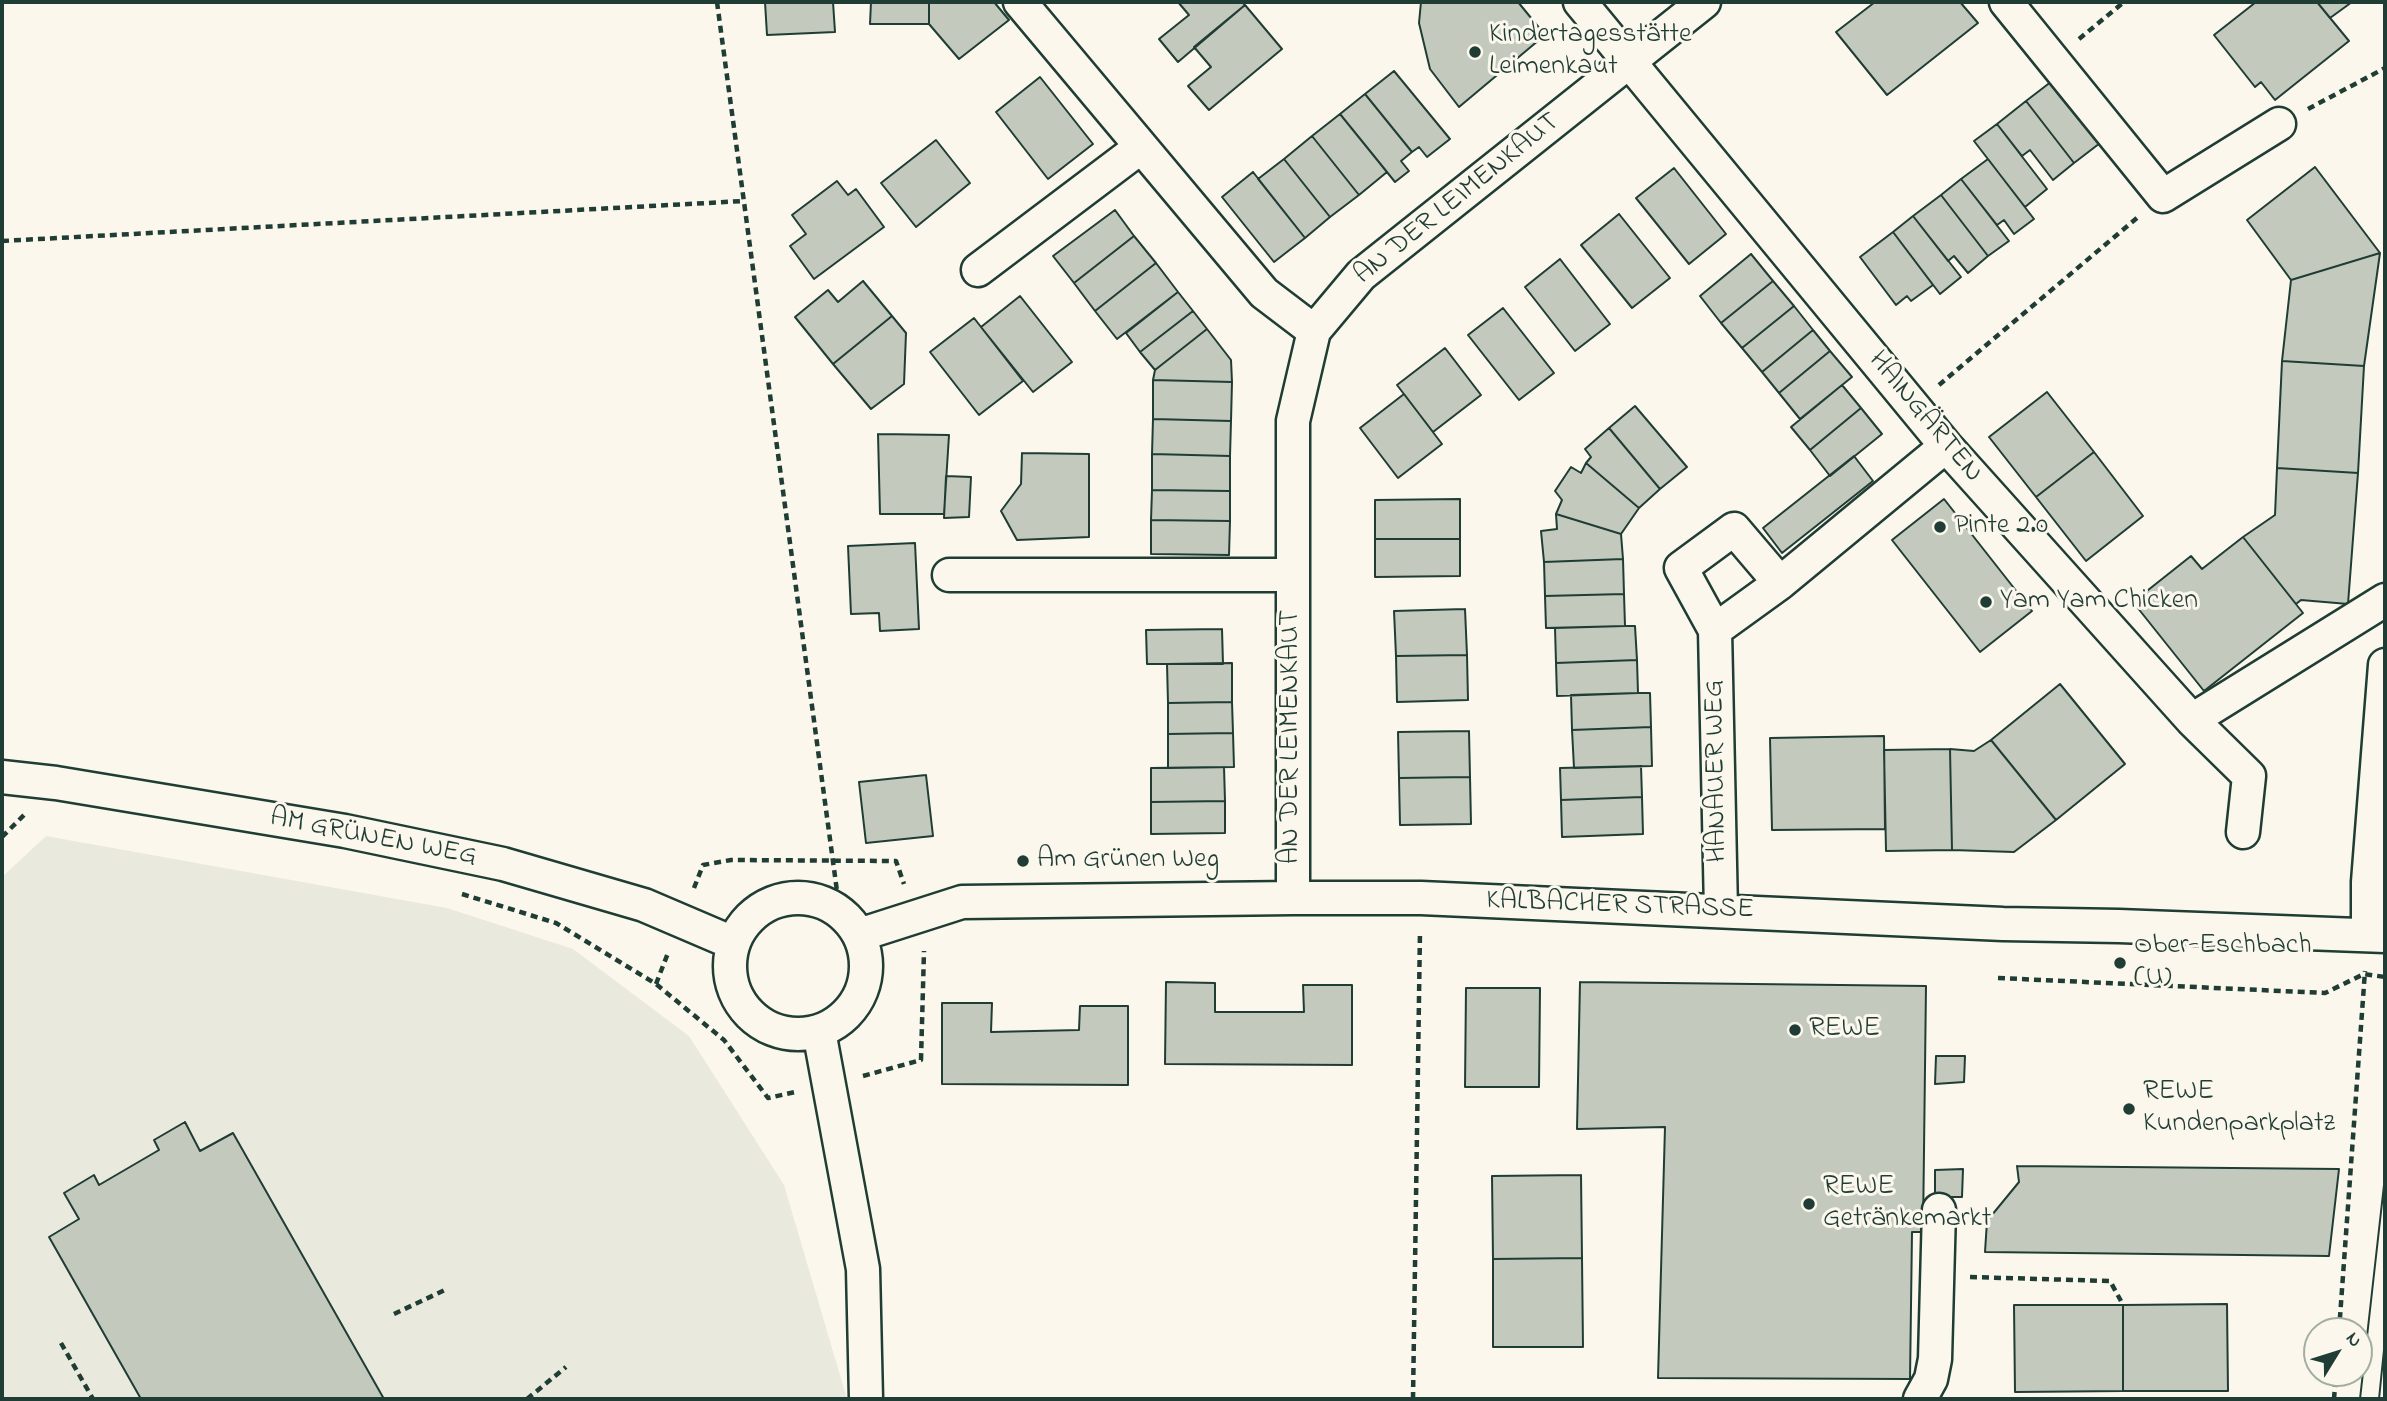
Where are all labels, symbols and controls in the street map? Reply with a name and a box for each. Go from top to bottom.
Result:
place label: Kindertagesstätte Leimenkaut [1489,19,1691,85]
marker: Kindertagesstätte Leimenkaut [1467,44,1483,60]
street label: AN DER LEIMENKAUT [1349,107,1567,293]
street label: HAINGÄRTEN [1859,345,1989,491]
place label: Pinte 2.0 [1954,510,2048,544]
marker: Pinte 2.0 [1932,519,1948,535]
place label: Yam Yam Chicken [2000,585,2198,619]
marker: Yam Yam Chicken [1978,594,1994,610]
street label: AN DER LEIMENKAUT [1275,610,1309,864]
street label: HANAUER WEG [1700,679,1736,863]
street label: AM GRÜNEN WEG [267,802,479,876]
place label: Am Grünen Weg [1037,844,1219,878]
marker: Am Grünen Weg [1015,853,1031,869]
street label: KALBACHER STRASSE [1485,886,1755,928]
place label: Ober-Eschbach (U) [2134,930,2311,996]
marker: Ober-Eschbach (U) [2112,955,2128,971]
place label: REWE [1809,1013,1880,1047]
marker: REWE [1787,1022,1803,1038]
place label: REWE Kundenparkplatz [2143,1076,2335,1142]
marker: REWE Kundenparkplatz [2121,1101,2137,1117]
place label: REWE Getränkemarkt [1823,1171,1991,1237]
marker: REWE Getränkemarkt [1801,1196,1817,1212]
north arrow [2303,1317,2373,1387]
text: N [2339,1327,2368,1353]

